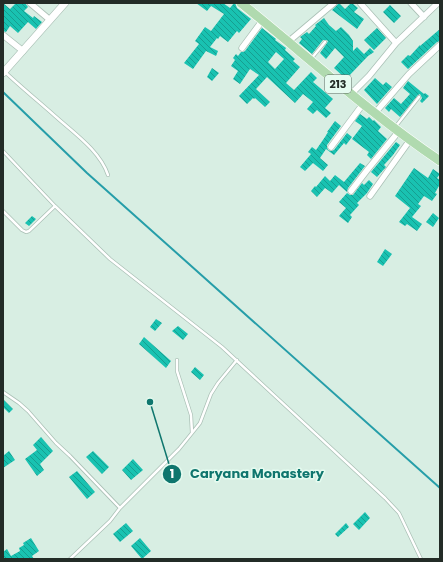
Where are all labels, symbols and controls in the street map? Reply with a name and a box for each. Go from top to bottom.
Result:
road number: 213 [325,75,351,93]
callout: Caryana Monastery [162,461,332,486]
text: Caryana Monastery [190,464,325,483]
text: 1 [170,465,174,482]

